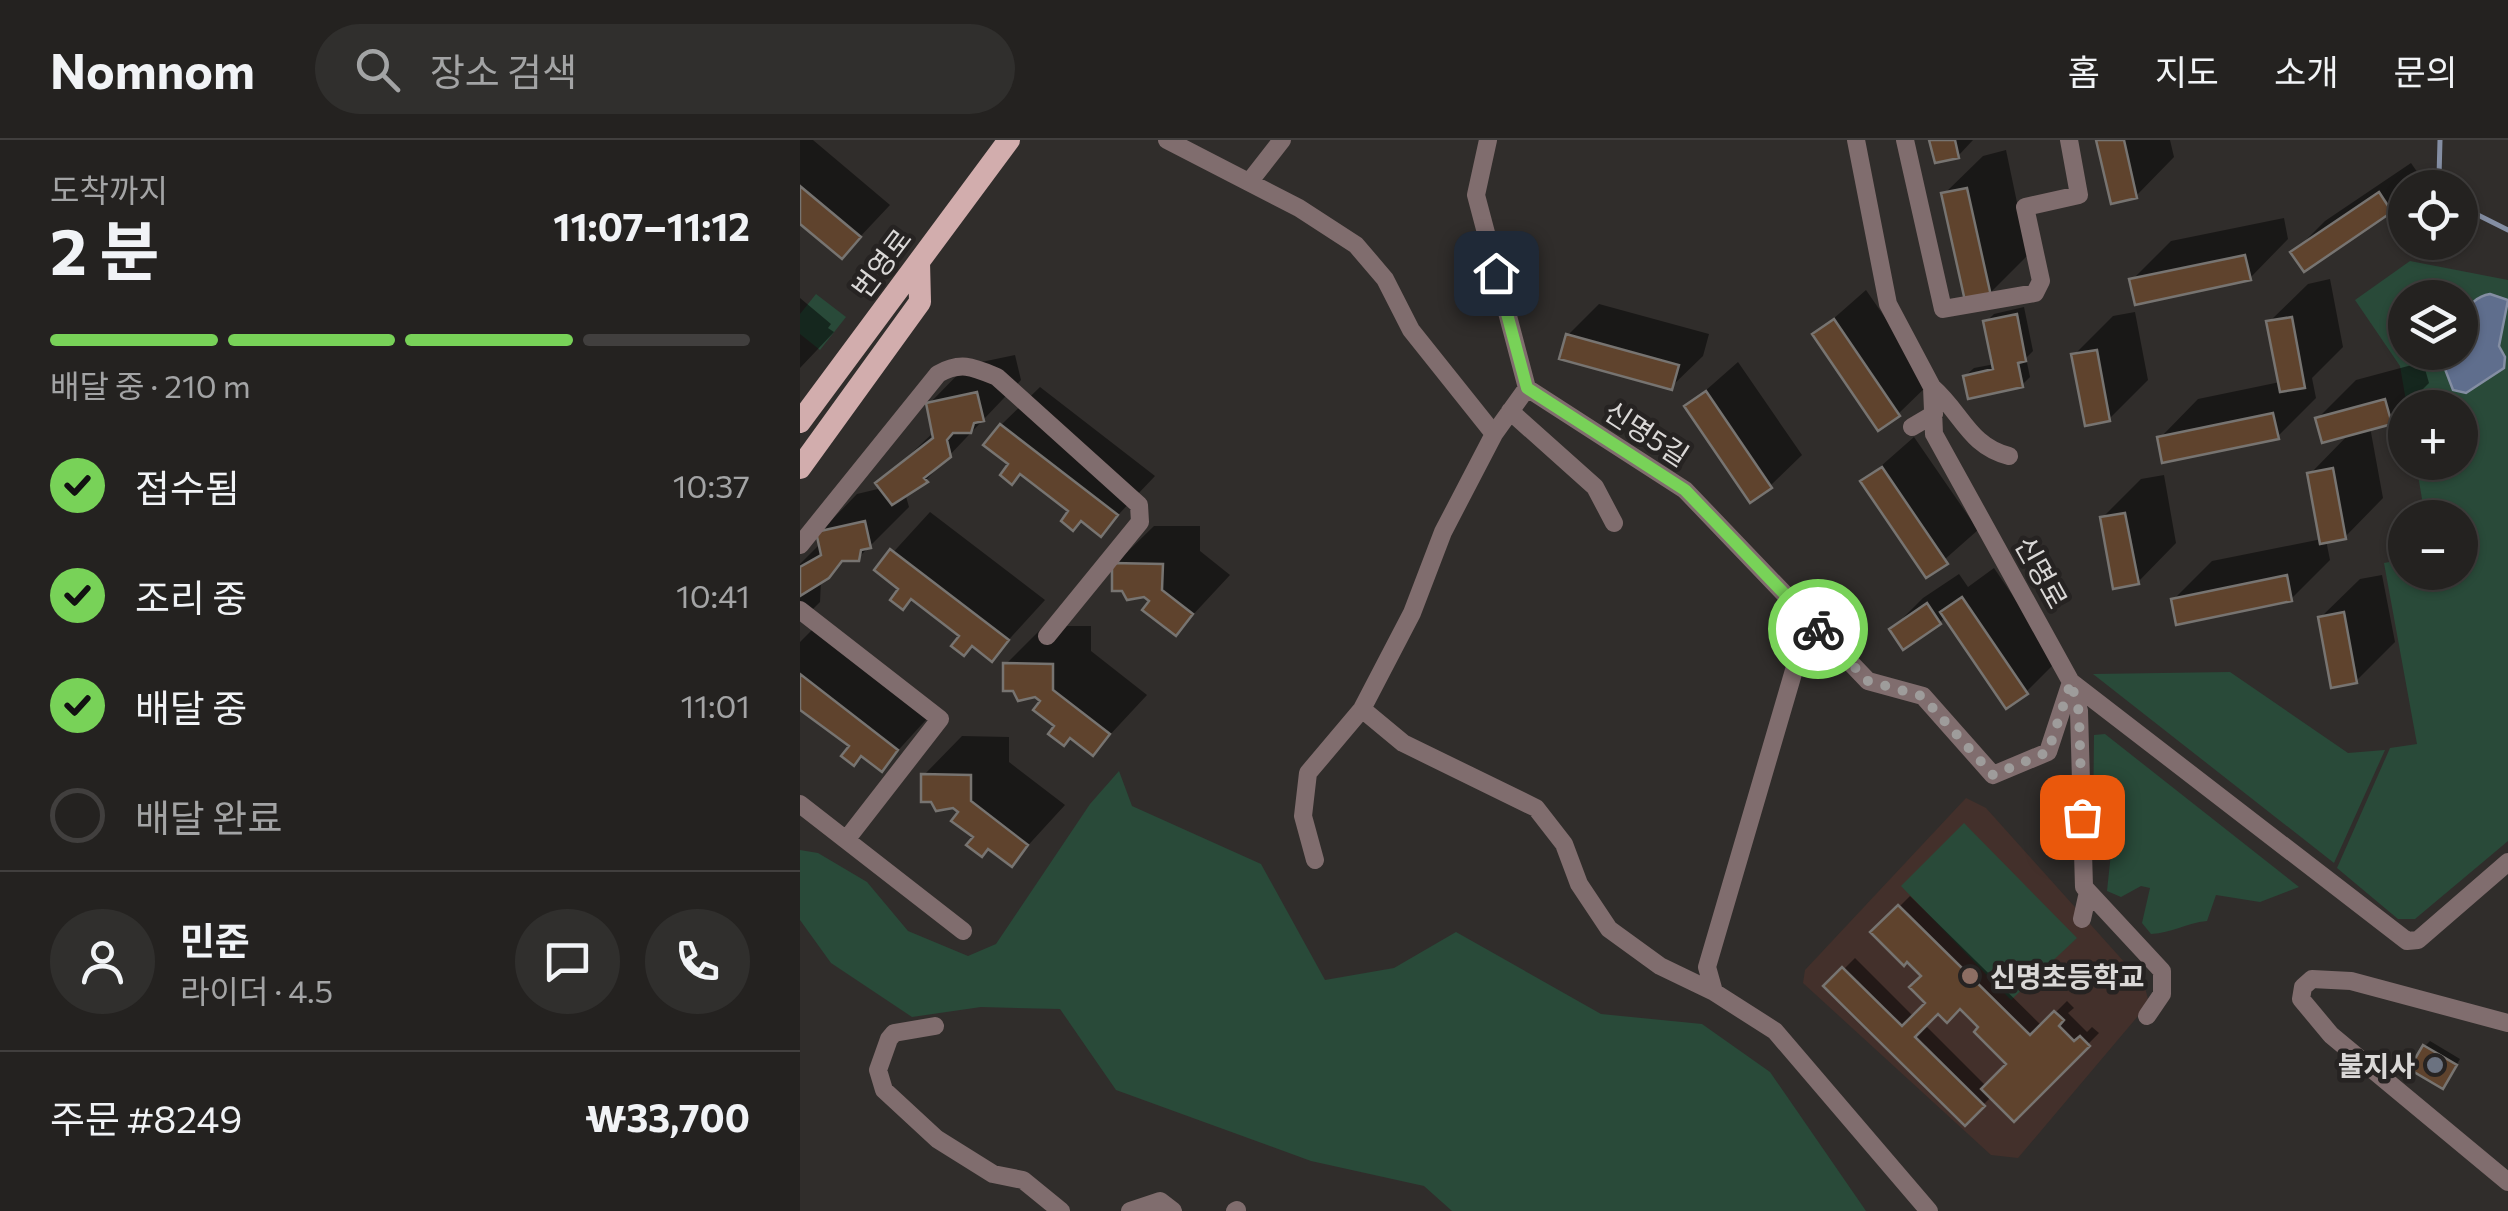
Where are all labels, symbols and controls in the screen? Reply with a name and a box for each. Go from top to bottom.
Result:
search box [315,24,1015,114]
text: Nomnom [50,40,255,99]
icon: search [350,42,405,97]
text: 장소 검색 [430,47,577,94]
text: 홈 [2068,49,2100,92]
text: 지도 [2155,49,2219,92]
text: 소개 [2274,49,2339,92]
text: 문의 [2394,49,2458,92]
text: 도착까지 [50,169,168,209]
map controls [2388,170,2478,590]
button: locate [2388,170,2478,260]
text: 11:07–11:12 [553,202,750,249]
text: 2 분 [50,209,159,288]
street label: 번영로 [844,222,918,304]
pin [1454,231,1539,316]
icon: home [1469,246,1524,301]
button: layers [2388,280,2478,370]
text: 배달 중 · 210 m [50,365,251,405]
button: + [2388,390,2478,480]
street label: 신명5길 [1599,393,1695,473]
icon: check [50,458,105,513]
text: 접수됨 [135,463,240,510]
text: 10:37 [673,465,750,505]
button: − [2388,500,2478,590]
street label: 신명로 [2008,530,2076,614]
icon: check [50,568,105,623]
text: 조리 중 [135,573,247,620]
text: 10:41 [676,575,750,615]
courier [1768,579,1868,679]
icon: bike [1791,602,1846,657]
icon: check [50,678,105,733]
text: 배달 중 [135,683,247,730]
text: 11:01 [681,685,750,725]
pin [2040,775,2125,860]
icon: bag [2055,790,2110,845]
text: 배달 완료 [135,793,282,840]
button: person [50,909,155,1014]
button: chat [515,909,620,1014]
button: phone [645,909,750,1014]
text: 민준 [180,916,250,963]
place label: 신명초등학교 [1990,959,2145,993]
marker: 신명초등학교 [1959,965,1981,987]
text: 라이더 · 4.5 [180,970,333,1010]
place label: 불지사 [2338,1048,2415,1082]
marker: 불지사 [2424,1054,2446,1076]
text: ₩33,700 [585,1093,750,1140]
text: 주문 #8249 [50,1094,242,1141]

